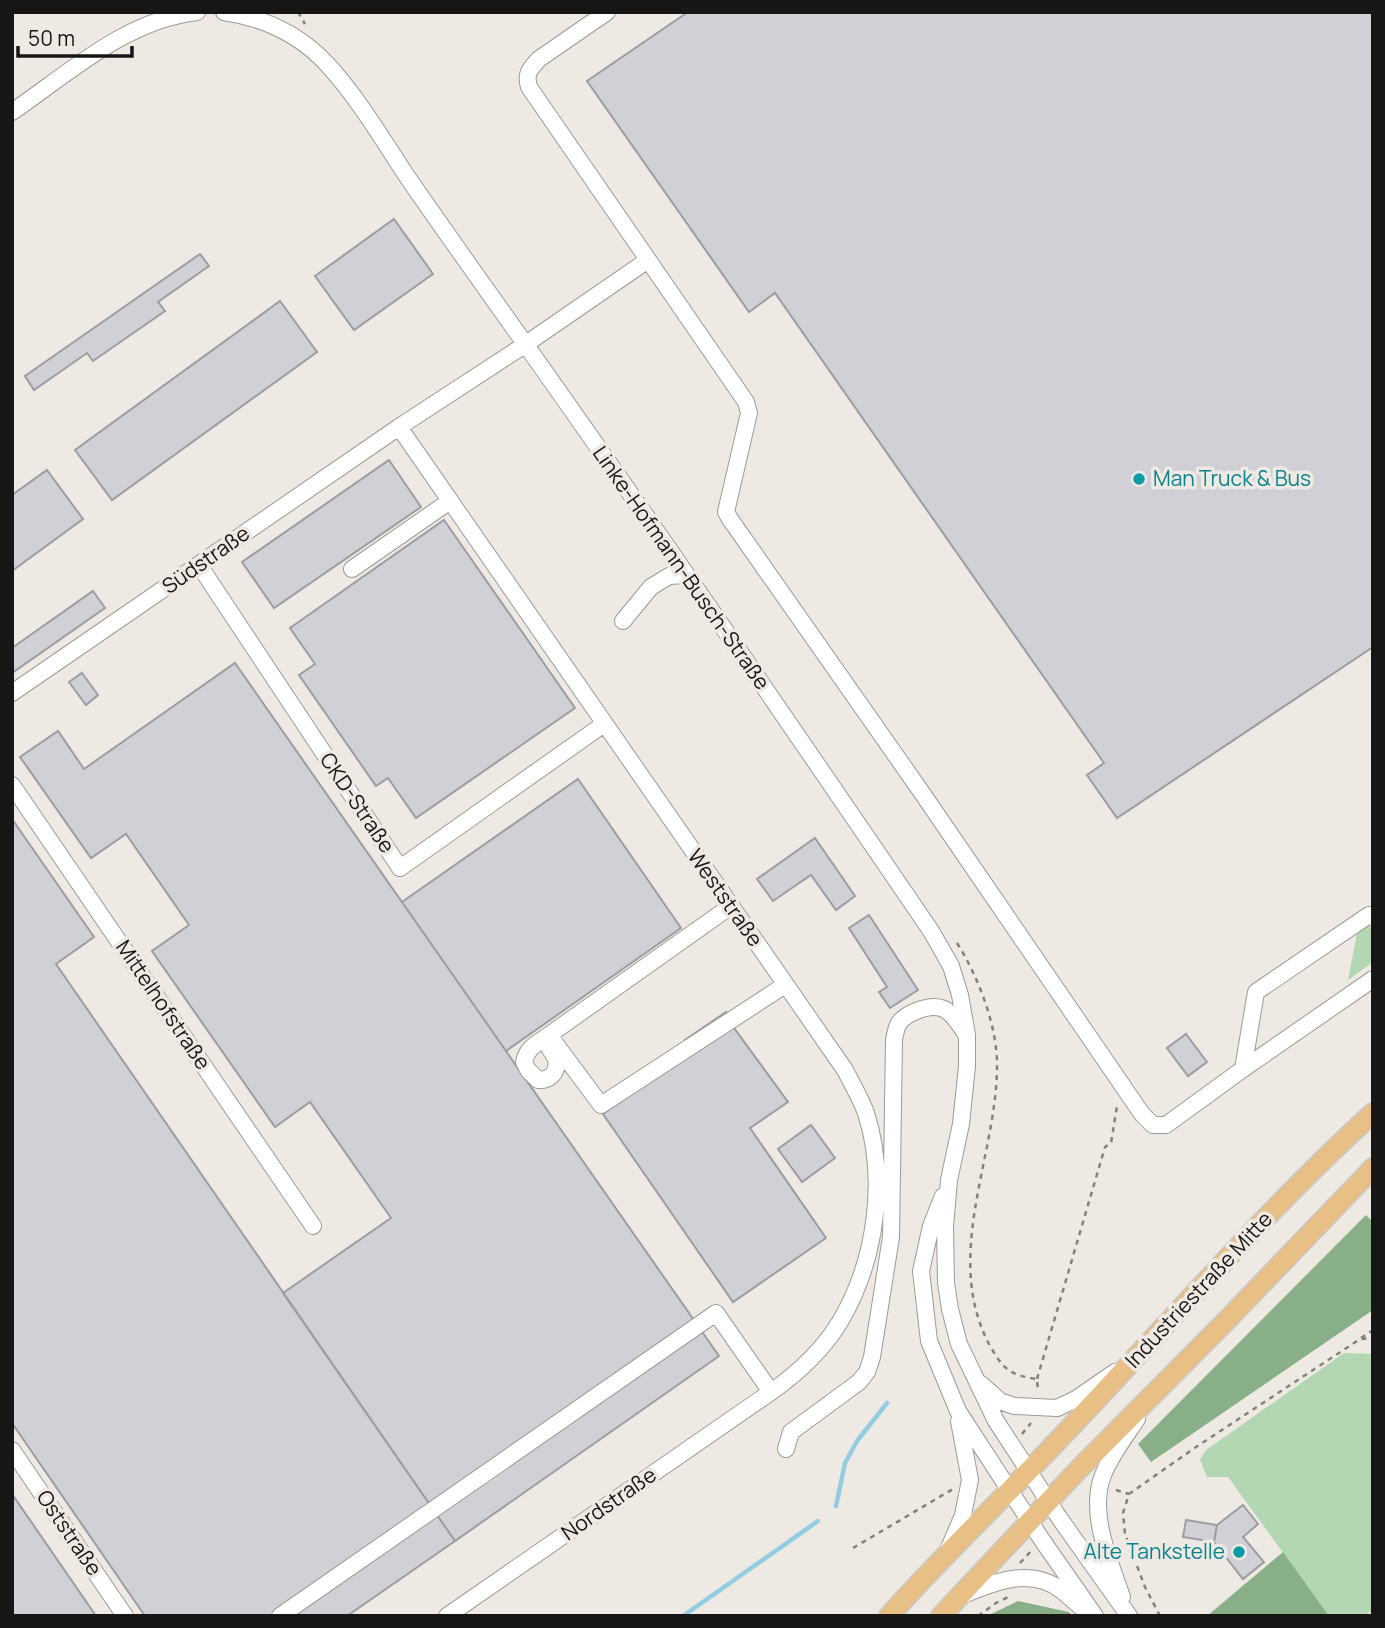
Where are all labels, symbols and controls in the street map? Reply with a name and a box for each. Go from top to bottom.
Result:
scale bar [18,14,131,58]
text: 50 m [28,24,75,52]
street label: Linke-Hofmann-Busch-Straße [587,440,777,695]
place label: Man Truck & Bus [1153,464,1311,492]
marker: Man Truck & Bus [1131,471,1147,487]
street label: Südstraße [156,519,255,600]
street label: CKD-Straße [314,747,402,858]
street label: Weststraße [682,843,770,952]
street label: Mittelhofstraße [110,934,218,1075]
street label: Industriestraße Mitte [1118,1205,1278,1374]
street label: Nordstraße [555,1460,661,1546]
street label: Oststraße [31,1484,109,1581]
place label: Alte Tankstelle [1084,1537,1225,1565]
marker: Alte Tankstelle [1231,1544,1247,1560]

